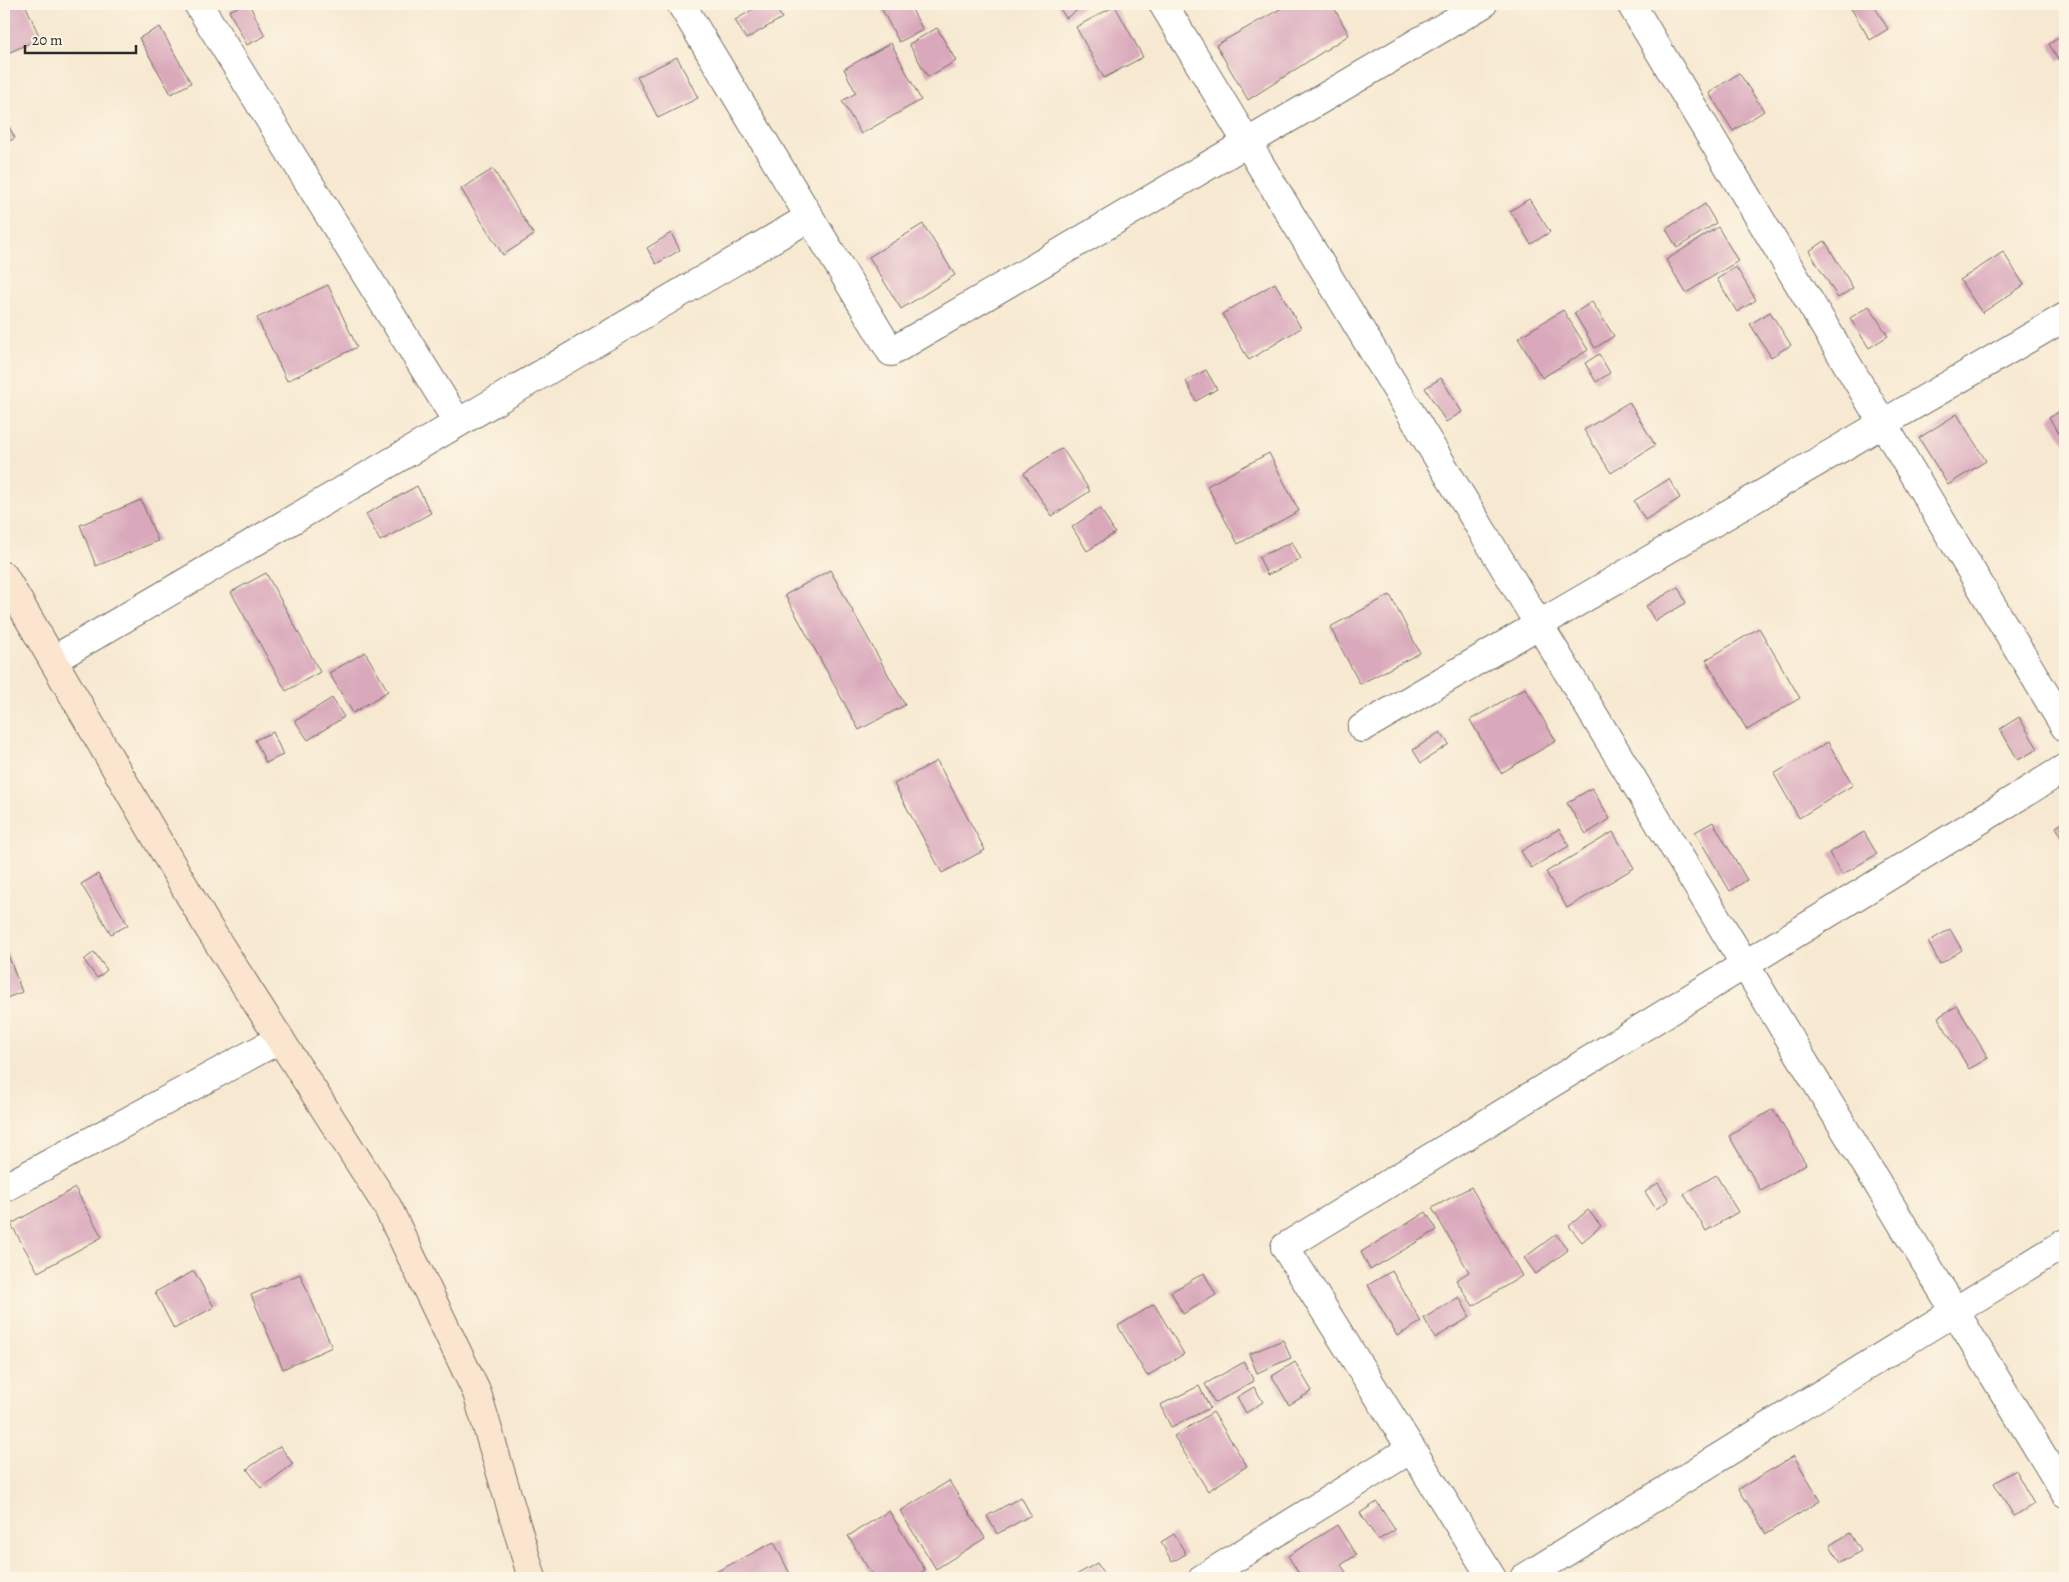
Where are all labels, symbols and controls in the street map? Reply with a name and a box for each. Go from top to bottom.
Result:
scale bar [25,22,136,54]
text: 20 m [32,30,63,50]

